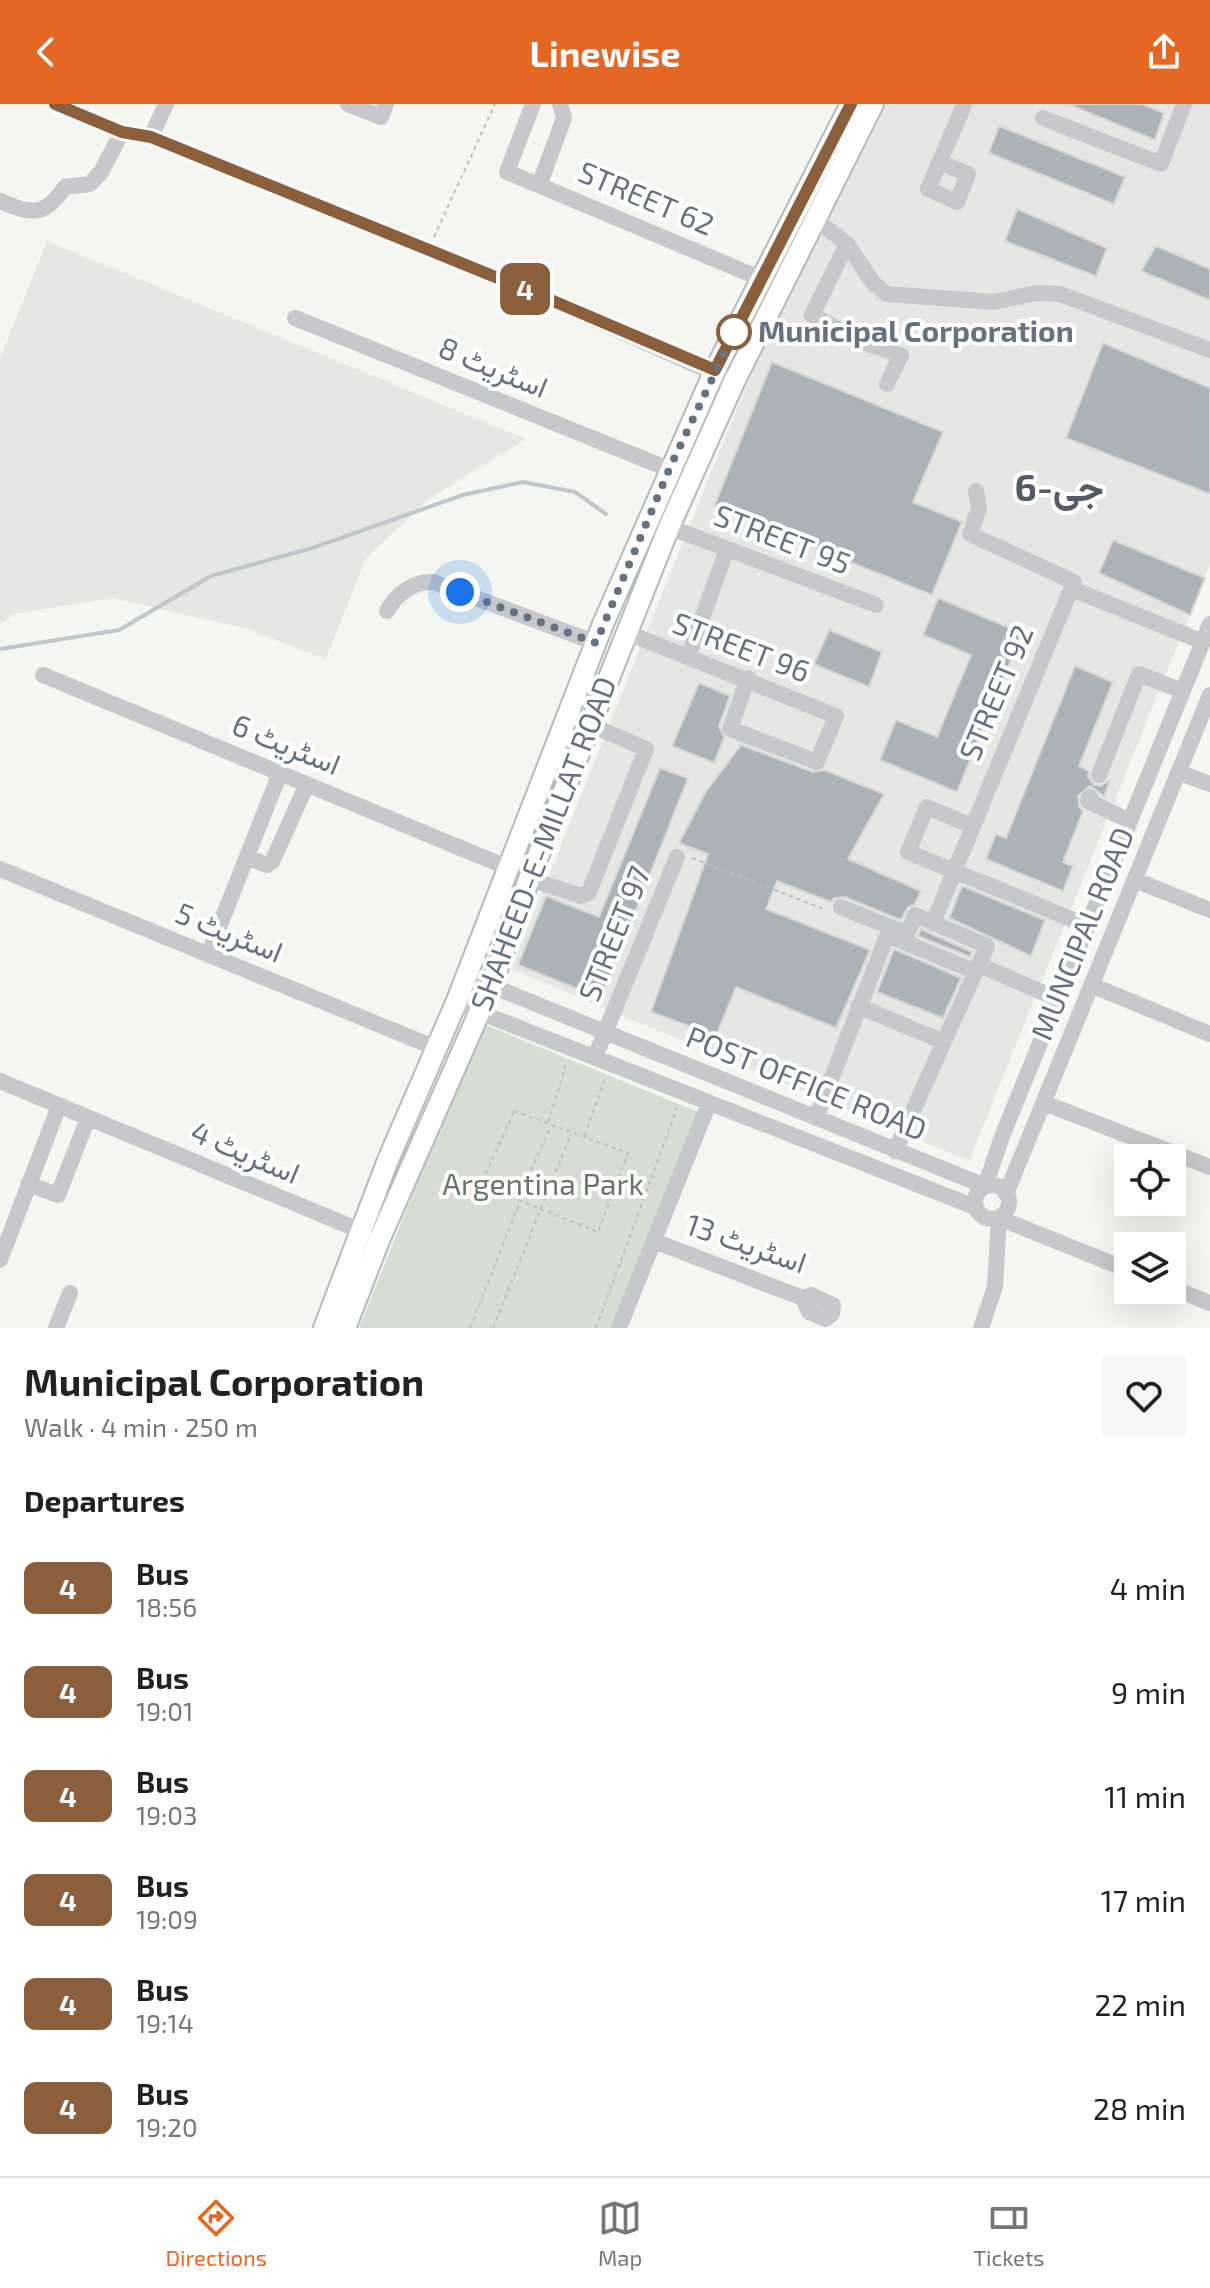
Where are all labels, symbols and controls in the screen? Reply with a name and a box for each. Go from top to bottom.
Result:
icon: back [24,30,68,74]
icon: share [1142,30,1186,74]
text: Linewise [529,31,681,74]
street label: STREET 62 [574,152,720,242]
line badge: 4 [499,263,551,315]
text: 4 [516,272,534,306]
place label: Municipal Corporation [758,312,1074,348]
marker: Municipal Corporation [717,315,751,349]
street label: اسٹریٹ 8 [433,328,554,406]
district label: جی-6 [1014,463,1104,511]
street label: STREET 95 [709,496,856,581]
your location [440,572,480,612]
street label: STREET 96 [668,603,815,689]
street label: STREET 92 [950,619,1040,765]
street label: SHAHEED-E-MILLAT ROAD [462,671,623,1015]
street label: اسٹریٹ 6 [227,705,346,783]
street label: MUNCIPAL ROAD [1022,822,1140,1045]
street label: STREET 97 [570,861,656,1006]
street label: اسٹریٹ 5 [170,893,289,971]
street label: POST OFFICE ROAD [681,1018,932,1147]
street label: اسٹریٹ 4 [185,1112,306,1192]
map controls [1114,1144,1186,1304]
button: locate [1114,1144,1186,1216]
park label: Argentina Park [442,1165,644,1201]
street label: اسٹریٹ 13 [681,1205,812,1281]
button: layers [1114,1232,1186,1304]
button: heart [1102,1354,1186,1438]
text: Municipal Corporation [24,1358,424,1404]
text: Walk · 4 min · 250 m [24,1411,258,1442]
text: Departures [24,1482,185,1518]
text: Bus [136,1555,189,1591]
text: 4 min [1110,1570,1186,1606]
text: 4 [59,1571,77,1605]
text: 18:56 [136,1591,197,1622]
text: Bus [136,1659,189,1695]
text: 9 min [1111,1674,1186,1710]
text: 4 [59,1675,77,1709]
text: 19:01 [136,1695,193,1726]
text: Bus [136,1763,189,1799]
text: 11 min [1104,1778,1186,1814]
text: 4 [59,1779,77,1813]
text: 19:03 [136,1799,198,1830]
text: Bus [136,1867,189,1903]
text: 17 min [1101,1882,1186,1918]
text: 4 [59,1883,77,1917]
text: 19:09 [136,1903,198,1934]
text: Bus [136,1971,189,2007]
text: 22 min [1094,1986,1186,2022]
text: 4 [59,1987,77,2021]
text: 19:14 [136,2007,194,2038]
text: Bus [136,2075,189,2111]
text: 28 min [1093,2090,1186,2126]
text: 4 [59,2091,77,2125]
text: 19:20 [136,2111,198,2142]
tab: Directions [166,2196,267,2270]
tab: Map [598,2196,642,2270]
tab: Tickets [973,2196,1044,2270]

